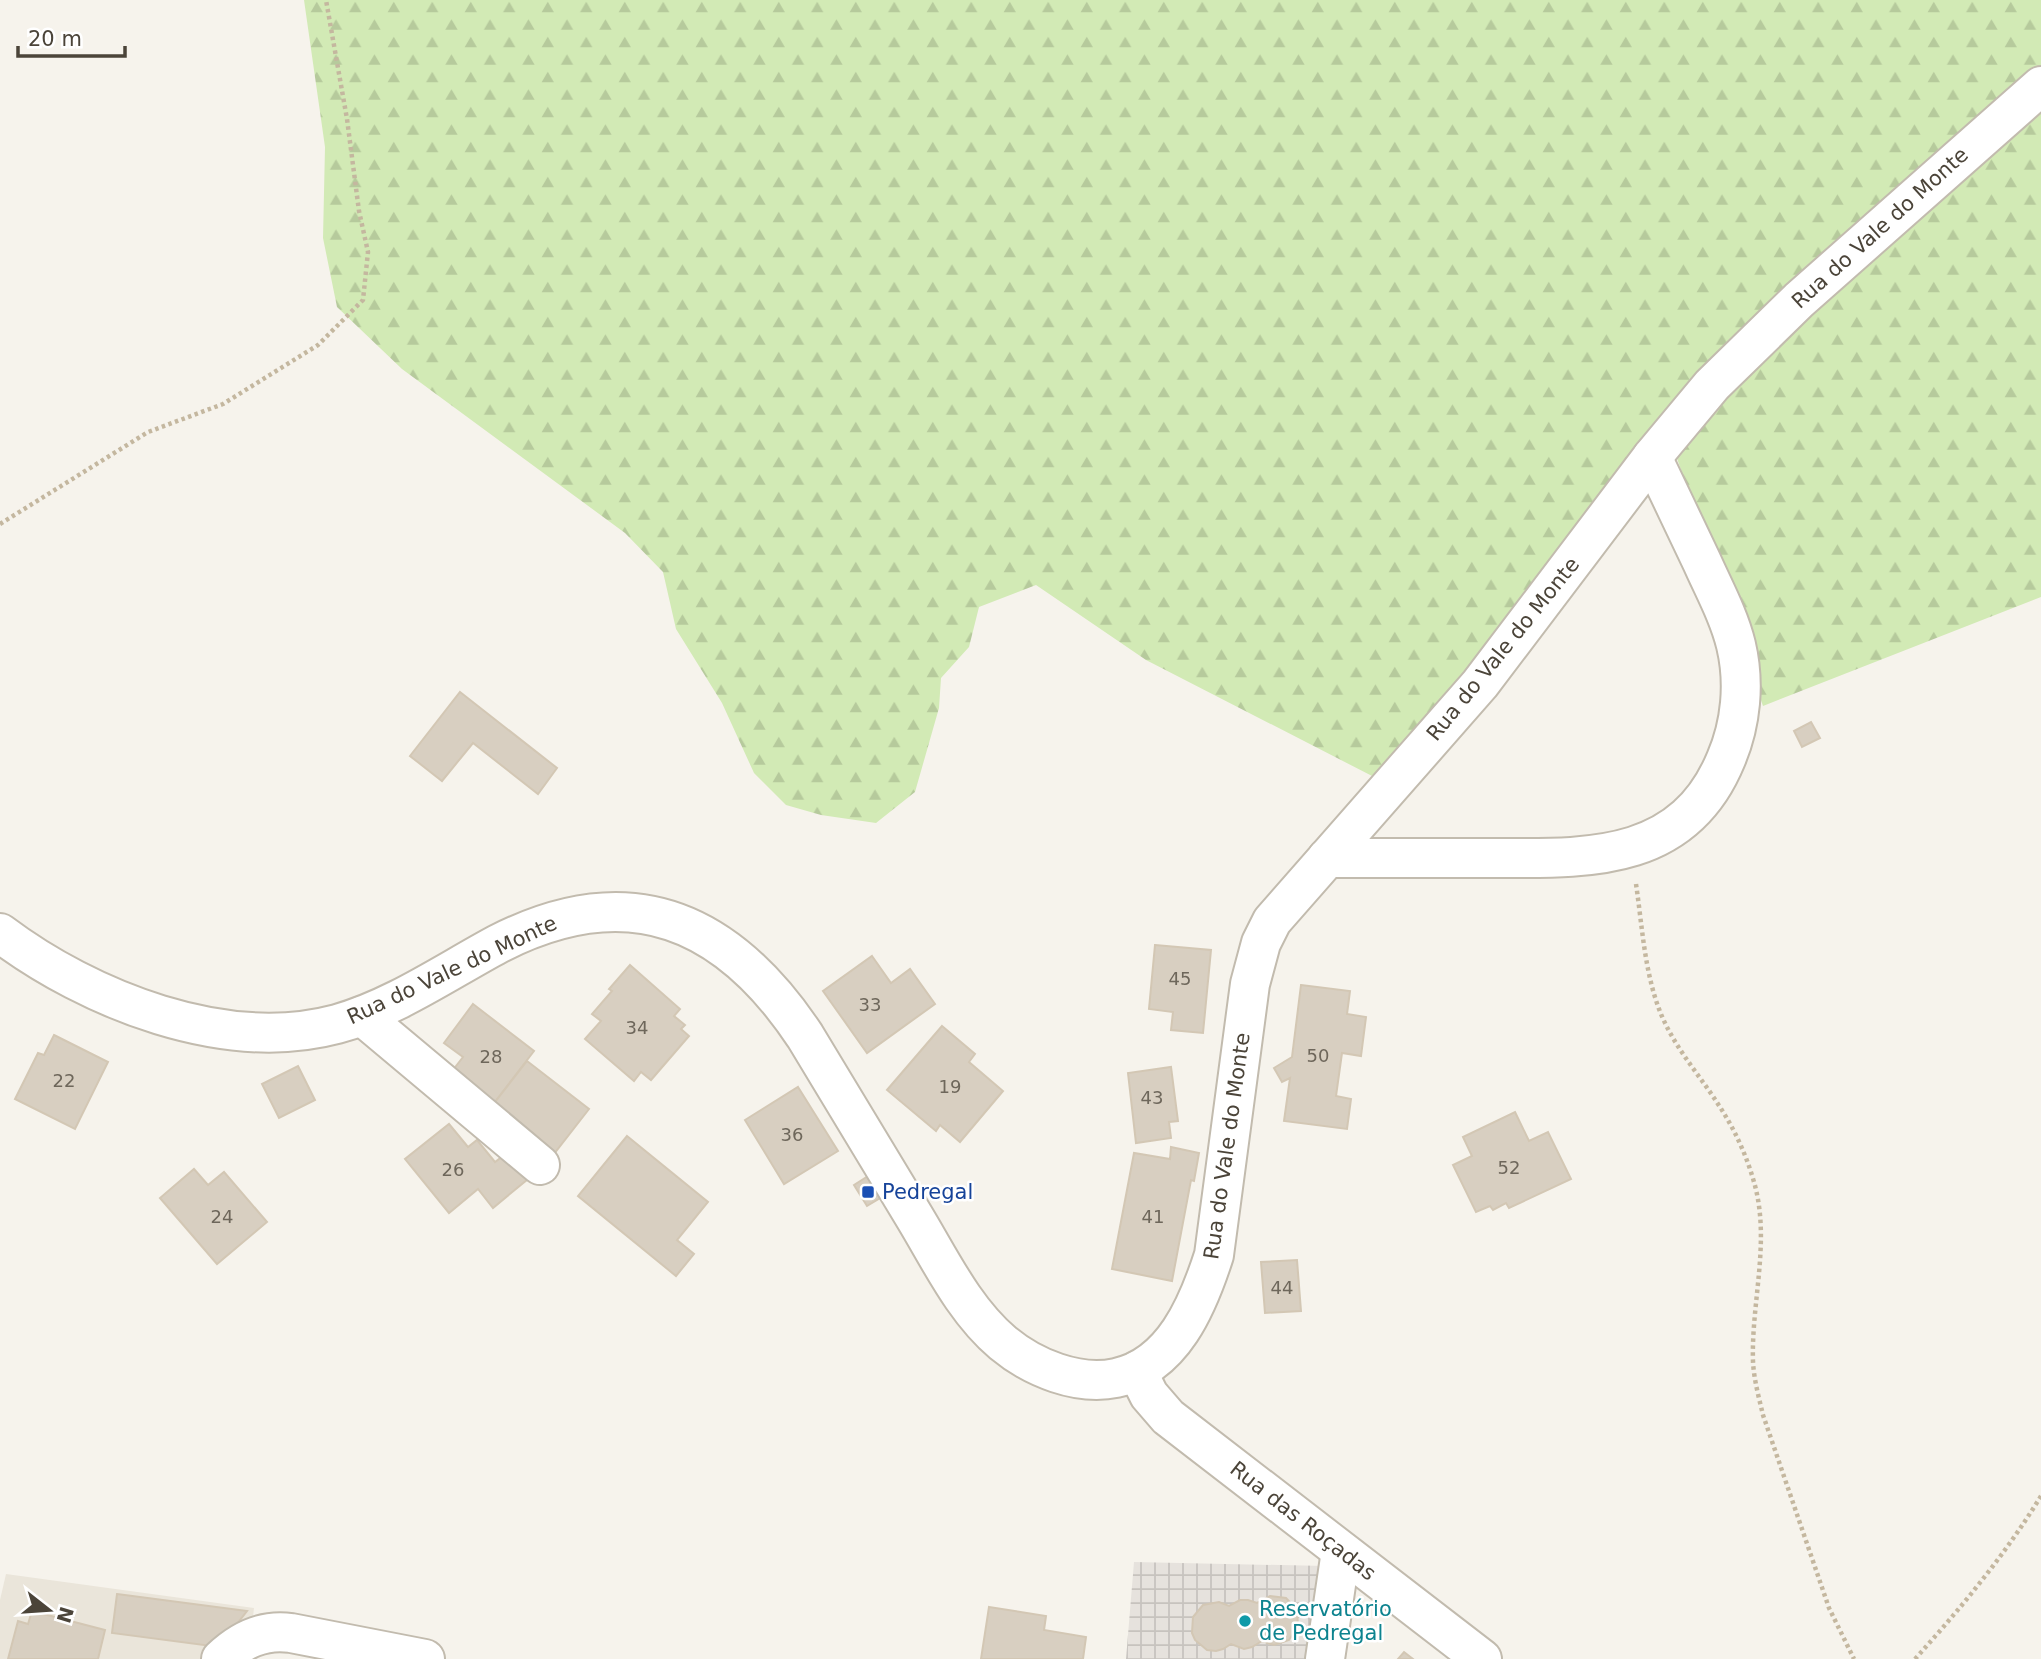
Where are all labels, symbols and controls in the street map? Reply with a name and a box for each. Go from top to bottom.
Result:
scale bar [18,14,124,58]
text: 20 m [28,27,82,51]
street label: Rua do Vale do Monte [1787,143,1973,313]
street label: Rua do Vale do Monte [1422,553,1584,745]
street label: Rua do Vale do Monte [343,911,561,1029]
house number: 45 [1169,968,1191,989]
house number: 33 [859,994,881,1015]
house number: 34 [626,1017,648,1038]
street label: Rua do Vale do Monte [1199,1031,1255,1261]
house number: 50 [1307,1045,1329,1066]
house number: 28 [480,1046,502,1067]
house number: 22 [53,1070,75,1091]
house number: 19 [939,1076,961,1097]
house number: 43 [1141,1087,1163,1108]
house number: 36 [781,1124,803,1145]
house number: 52 [1498,1157,1520,1178]
house number: 26 [442,1159,464,1180]
place label: Pedregal [882,1180,973,1204]
marker: Pedregal [860,1184,876,1200]
house number: 24 [211,1206,233,1227]
house number: 41 [1142,1206,1164,1227]
house number: 44 [1271,1277,1293,1298]
street label: Rua das Roçadas [1225,1457,1381,1585]
north arrow [14,1575,84,1645]
place label: Reservatório de Pedregal [1259,1597,1392,1645]
text: N [52,1604,78,1626]
marker: Reservatório de Pedregal [1237,1613,1253,1629]

